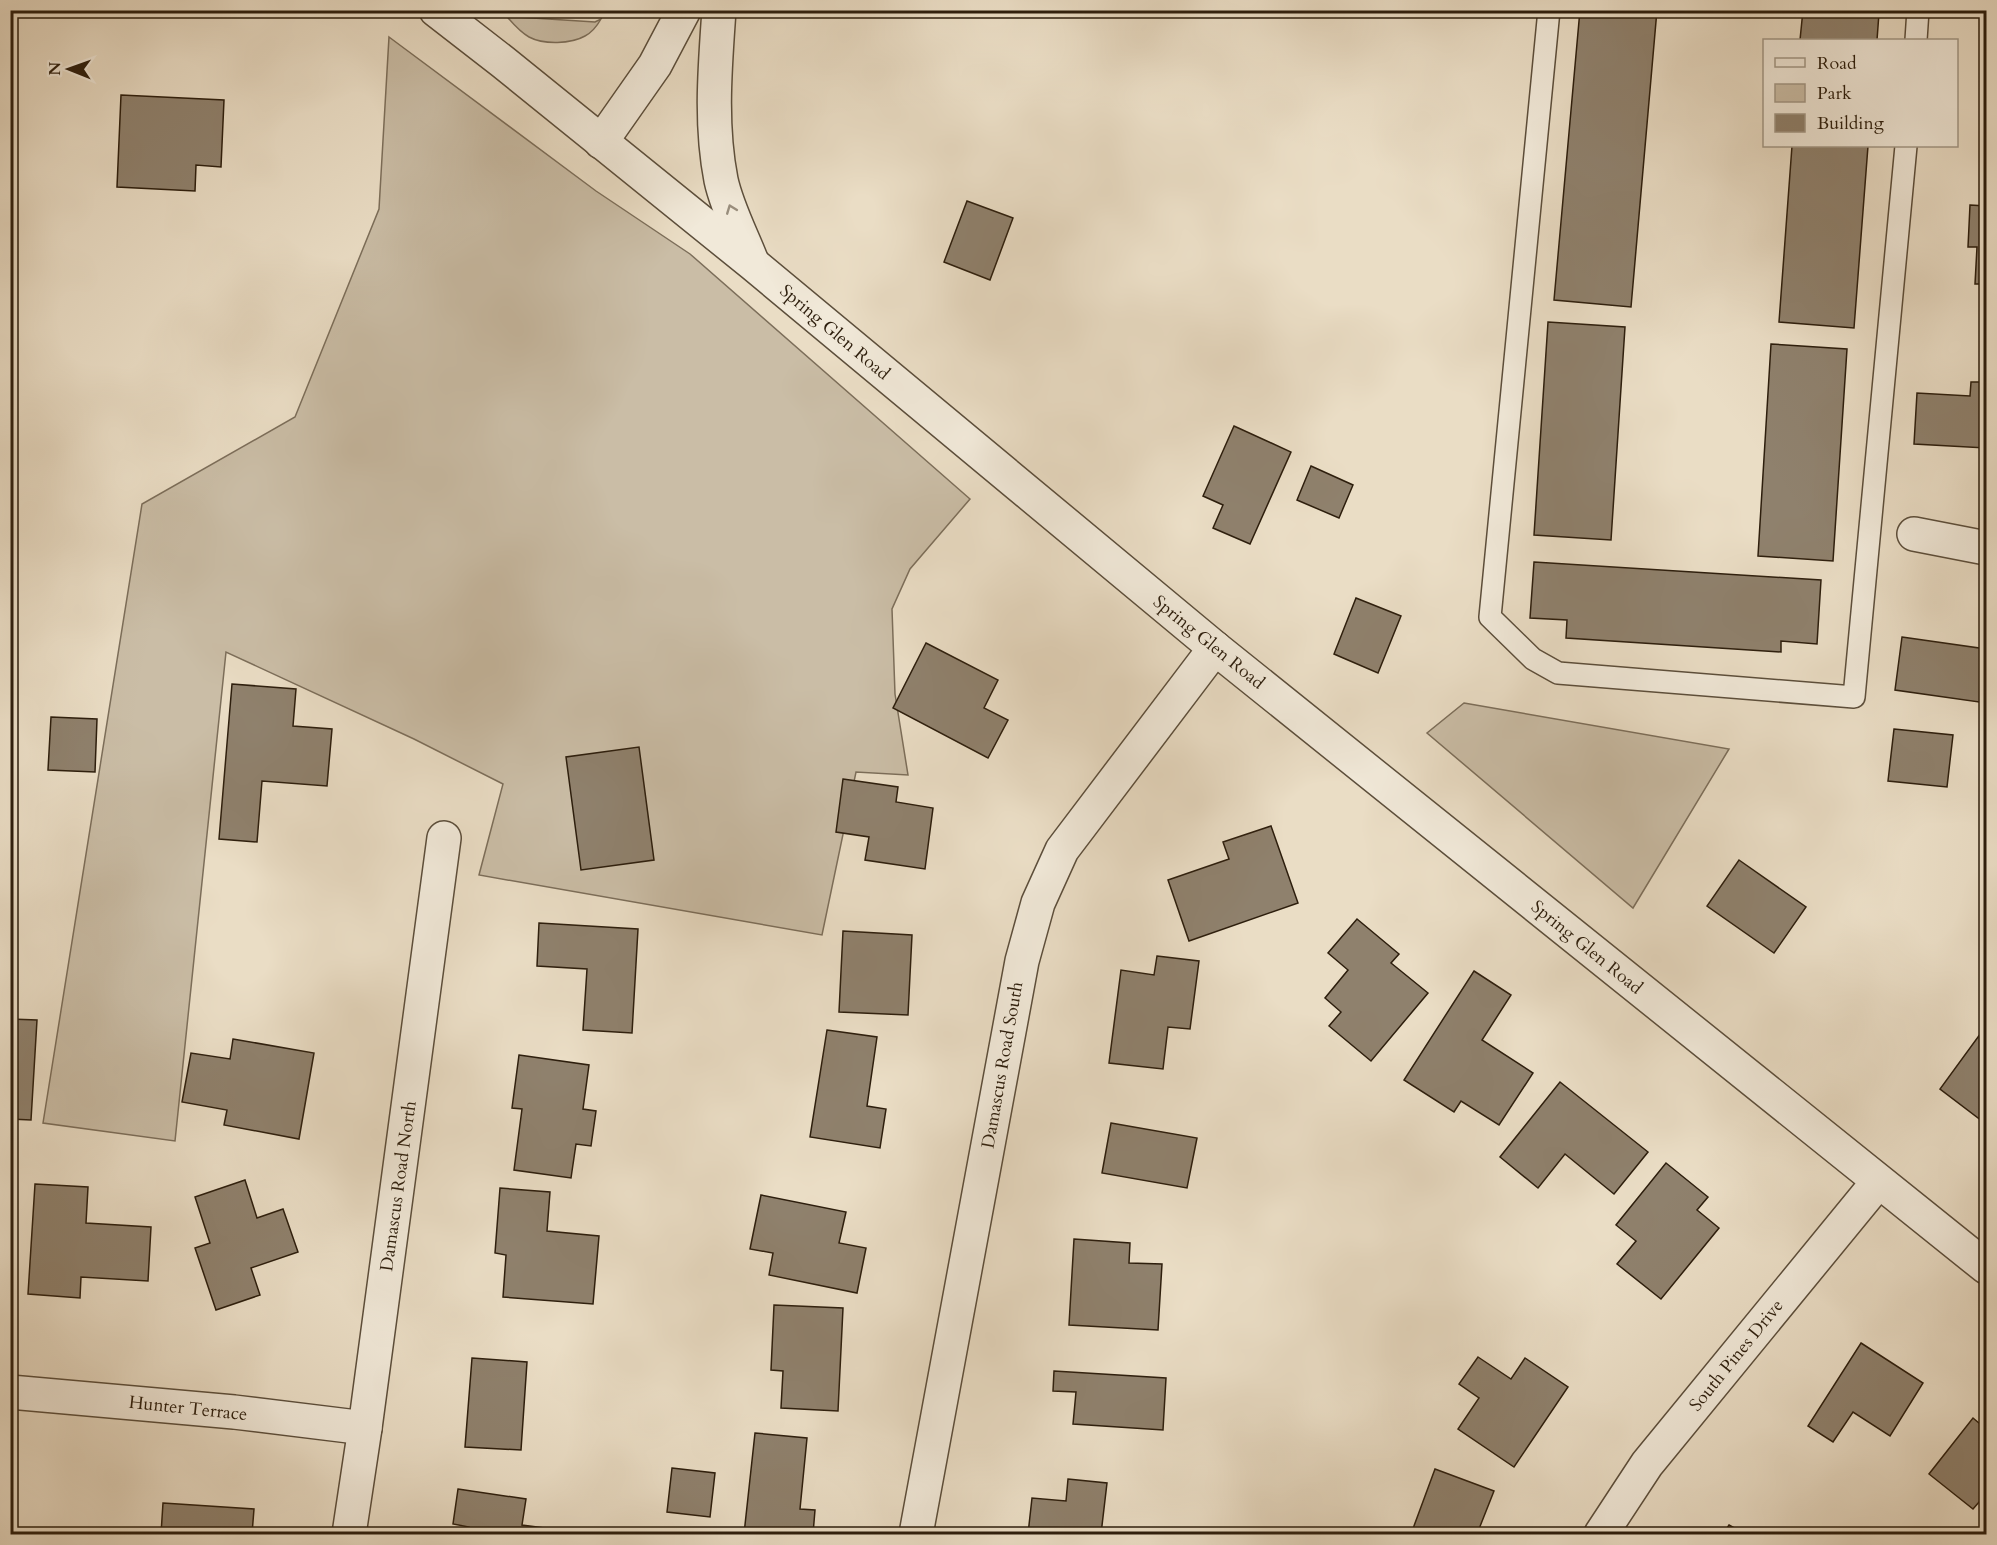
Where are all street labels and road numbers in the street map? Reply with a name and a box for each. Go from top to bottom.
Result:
street label: Spring Glen Road [774,279,896,386]
street label: Spring Glen Road [1148,590,1270,695]
street label: Spring Glen Road [1526,895,1648,1000]
street label: Damascus Road South [976,980,1029,1150]
street label: Damascus Road North [374,1099,423,1273]
street label: South Pines Drive [1683,1294,1789,1417]
street label: Hunter Terrace [127,1390,248,1427]

